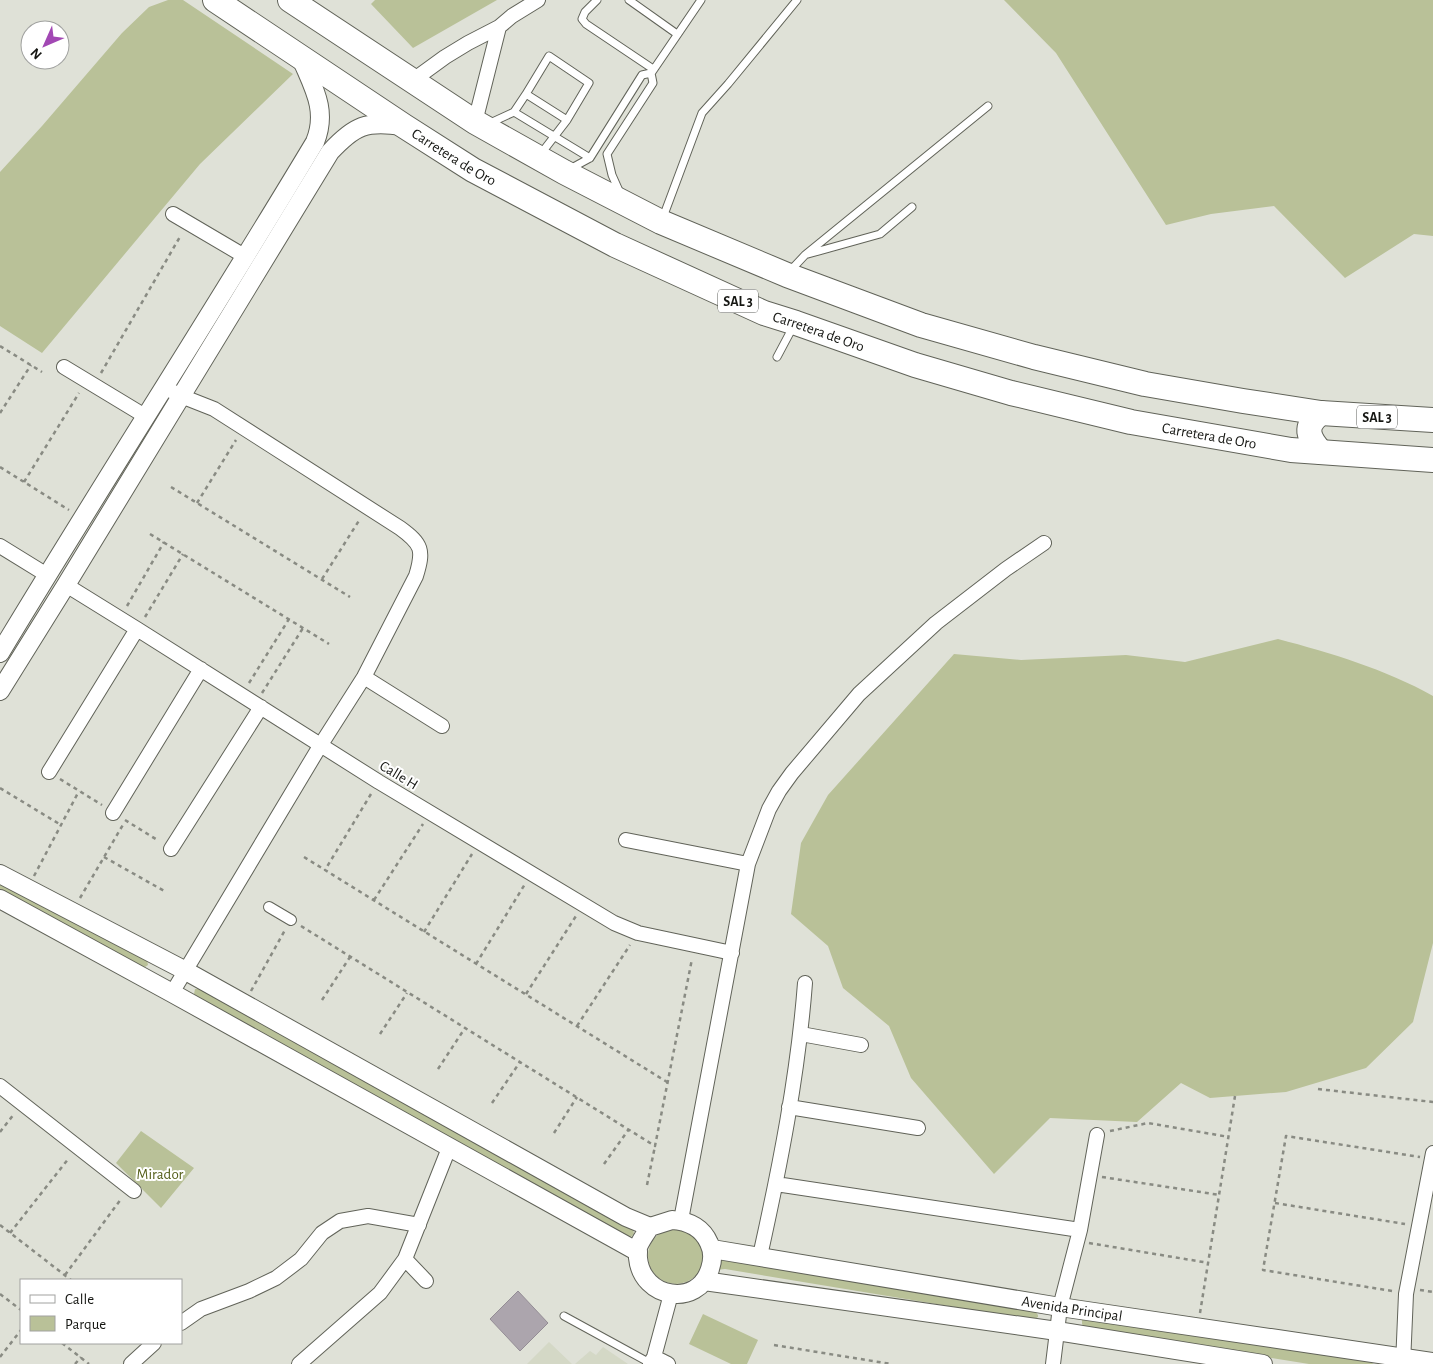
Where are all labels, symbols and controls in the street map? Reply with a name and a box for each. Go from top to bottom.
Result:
north arrow [20,20,70,70]
text: N [28,45,45,62]
street label: Carretera de Oro [409,126,498,189]
road number: SAL 3 [718,290,758,312]
street label: Carretera de Oro [771,309,866,355]
road number: SAL 3 [1357,406,1397,428]
street label: Carretera de Oro [1161,421,1258,452]
street label: Calle H [377,758,421,793]
park label: Mirador [137,1167,184,1182]
legend [20,1279,182,1344]
text: Calle [65,1292,94,1307]
street label: Avenida Principal [1021,1294,1123,1324]
text: Parque [65,1317,106,1332]

